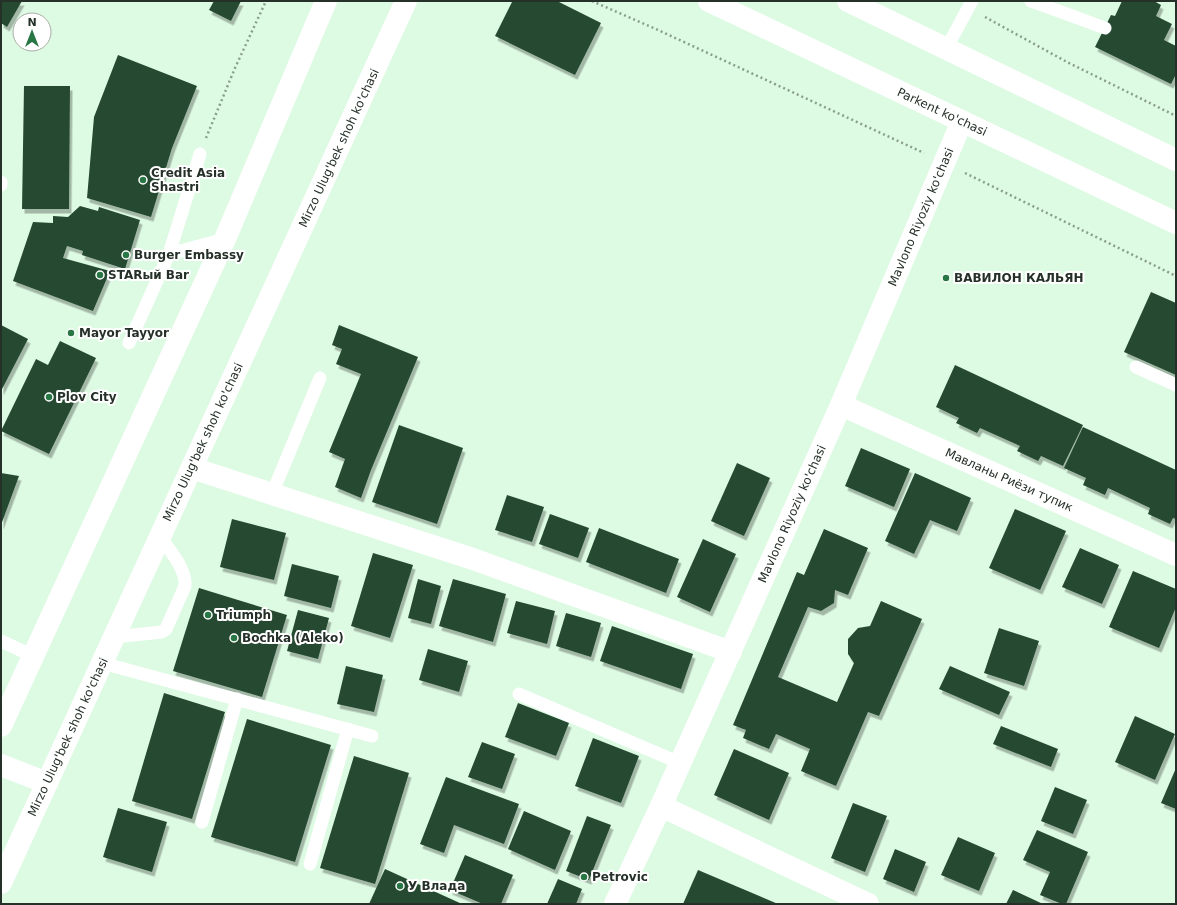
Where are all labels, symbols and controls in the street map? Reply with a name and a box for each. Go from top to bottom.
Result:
north arrow [12,12,52,52]
text: N [27,16,37,29]
street label: Mirzo Ulug'bek shoh ko'chasi [296,66,382,230]
street label: Parkent ko'chasi [895,85,989,139]
street label: Mavlono Riyoziy ko'chasi [885,146,957,288]
place label: Credit Asia Shastri [151,166,225,194]
marker: Credit Asia Shastri [138,175,148,185]
place label: Burger Embassy [134,248,244,262]
marker: Burger Embassy [121,250,131,260]
place label: STARый Bar [108,268,189,282]
marker: STARый Bar [95,270,105,280]
place label: ВАВИЛОН КАЛЬЯН [954,271,1084,285]
marker: ВАВИЛОН КАЛЬЯН [941,273,951,283]
place label: Mayor Tayyor [79,326,169,340]
marker: Mayor Tayyor [66,328,76,338]
street label: Mirzo Ulug'bek shoh ko'chasi [160,360,246,524]
place label: Plov City [57,390,117,404]
marker: Plov City [44,392,54,402]
street label: Mavlono Riyoziy ko'chasi [755,443,829,585]
street label: Мавланы Риёзи тупик [943,445,1075,515]
place label: Triumph [216,608,271,622]
marker: Triumph [203,610,213,620]
place label: Bochka (Aleko) [242,631,344,645]
marker: Bochka (Aleko) [229,633,239,643]
street label: Mirzo Ulug'bek shoh ko'chasi [25,655,111,819]
place label: Petrovic [592,870,648,884]
marker: Petrovic [579,872,589,882]
place label: У Влада [408,879,465,893]
marker: У Влада [395,881,405,891]

